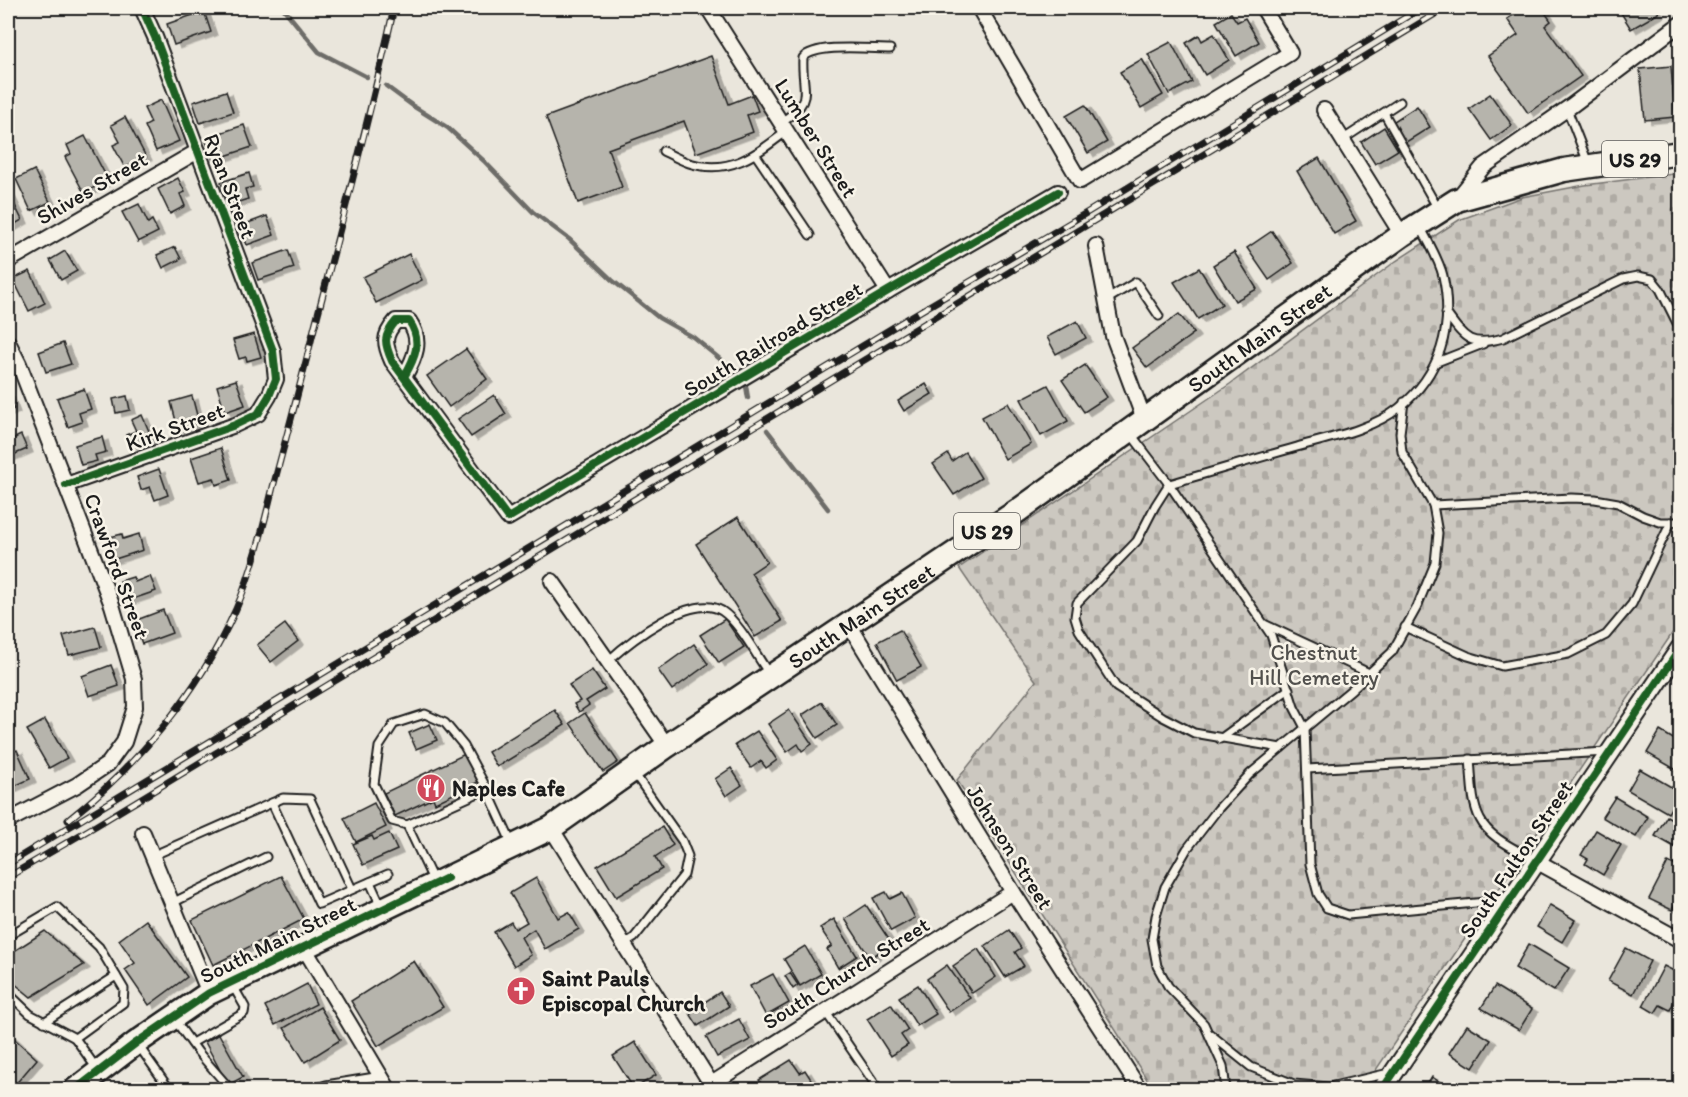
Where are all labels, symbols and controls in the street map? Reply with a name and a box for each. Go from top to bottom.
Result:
street label: Lumber Street [769,73,863,203]
street label: Ryan Street [198,130,262,242]
road number: US 29 [1602,141,1668,177]
street label: Shives Street [32,145,152,231]
street label: South Railroad Street [679,275,867,403]
street label: South Main Street [1182,277,1337,398]
street label: Kirk Street [122,397,228,457]
street label: Crawford Street [78,490,156,642]
road number: US 29 [954,513,1020,549]
street label: South Main Street [783,557,940,675]
park label: Chestnut Hill Cemetery [1249,639,1379,691]
restaurant icon: Naples Cafe [415,772,447,804]
place label: Naples Cafe [452,775,565,802]
street label: South Fulton Street [1453,775,1579,943]
street label: Johnson Street [961,780,1059,914]
street label: South Main Street [195,890,361,990]
street label: South Church Street [758,911,934,1035]
place label: Saint Pauls Episcopal Church [542,965,706,1017]
church icon: Saint Pauls Episcopal Church [505,975,537,1007]

